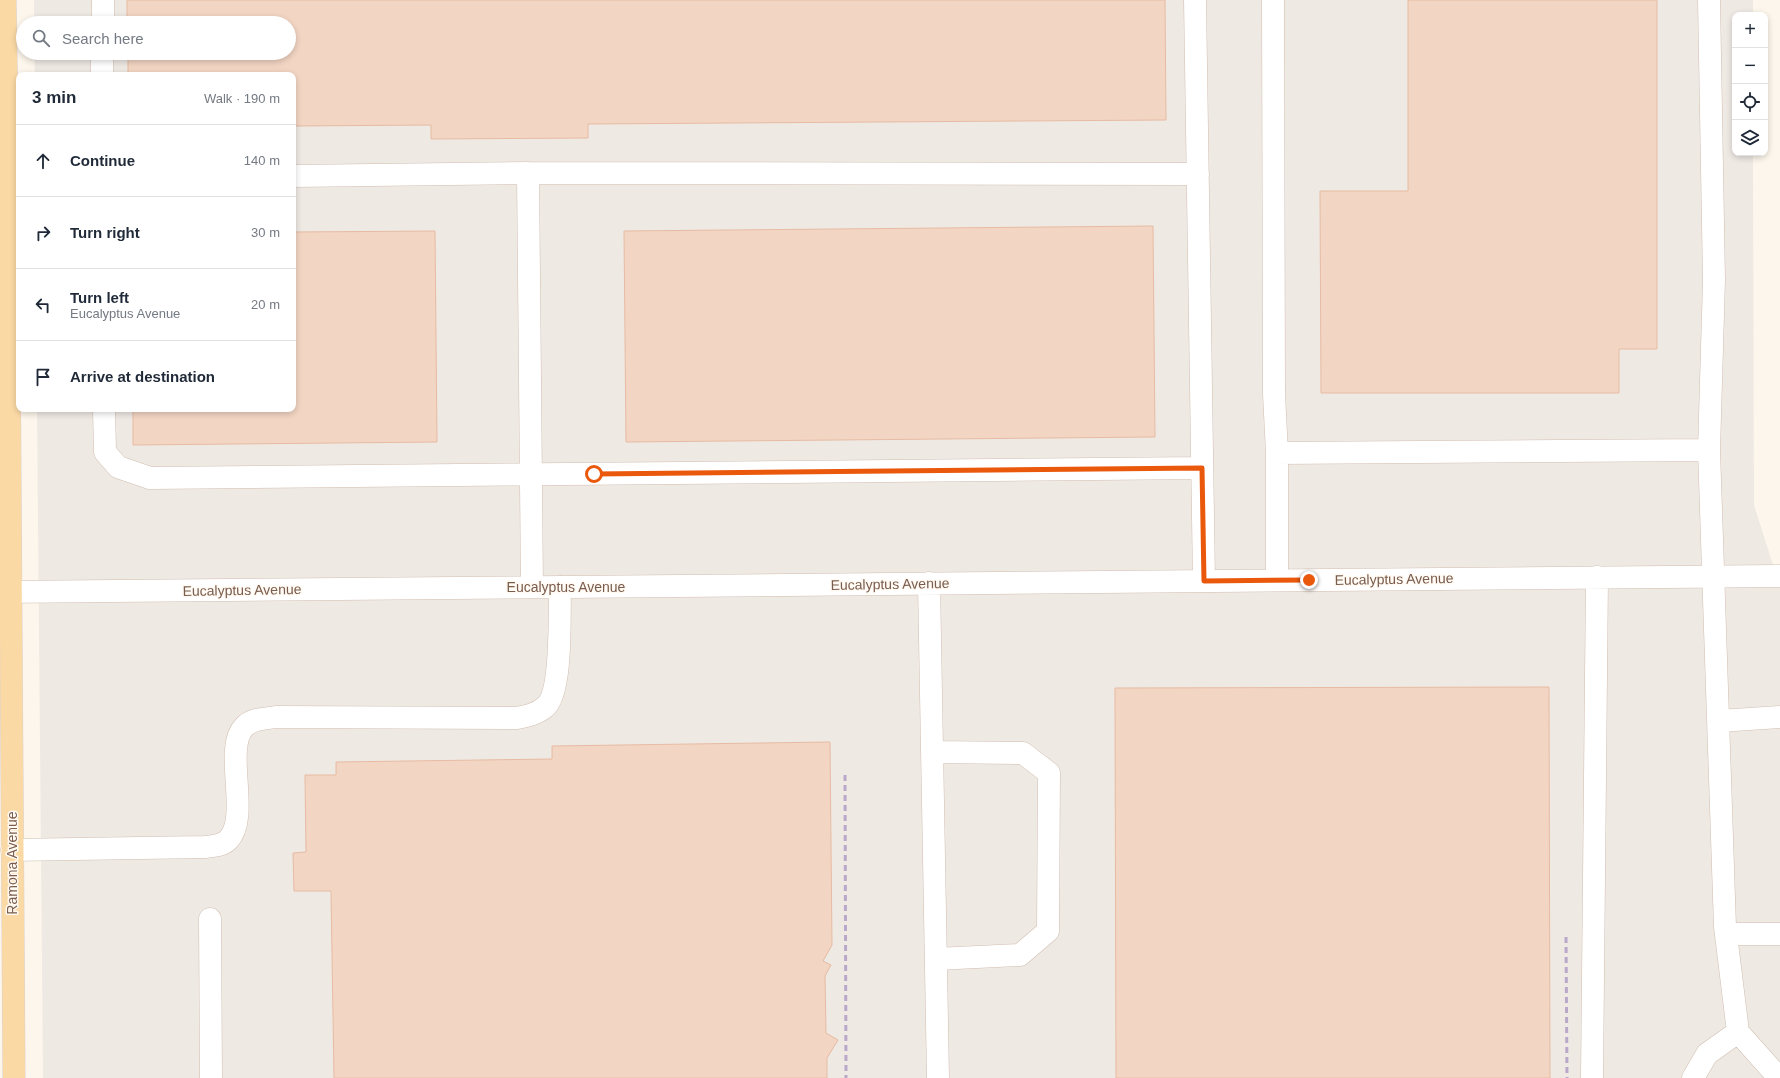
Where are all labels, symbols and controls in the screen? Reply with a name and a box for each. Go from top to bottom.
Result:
map controls [1732,12,1768,156]
button: + [1732,12,1768,48]
search box [16,16,296,60]
icon: search [30,27,52,49]
text: Search here [62,30,144,47]
button: − [1732,48,1768,84]
button: locate [1732,84,1768,120]
text: 3 min [32,88,76,107]
text: Walk · 190 m [204,91,280,106]
button: layers [1732,120,1768,156]
icon: ahead [32,150,54,172]
text: Continue [70,152,135,169]
text: 140 m [244,153,280,168]
icon: right [32,222,54,244]
text: Turn right [70,224,140,241]
text: 30 m [251,225,280,240]
text: Turn left [70,289,129,306]
icon: left [32,294,54,316]
text: 20 m [251,297,280,312]
text: Eucalyptus Avenue [70,306,180,321]
icon: arrive [32,366,54,388]
text: Arrive at destination [70,368,215,385]
route start [585,465,603,483]
street label: Eucalyptus Avenue [1334,570,1454,588]
route end [1300,571,1318,589]
street label: Eucalyptus Avenue [830,575,950,593]
street label: Eucalyptus Avenue [507,579,626,595]
street label: Eucalyptus Avenue [182,581,302,599]
street label: Ramona Avenue [4,811,20,915]

